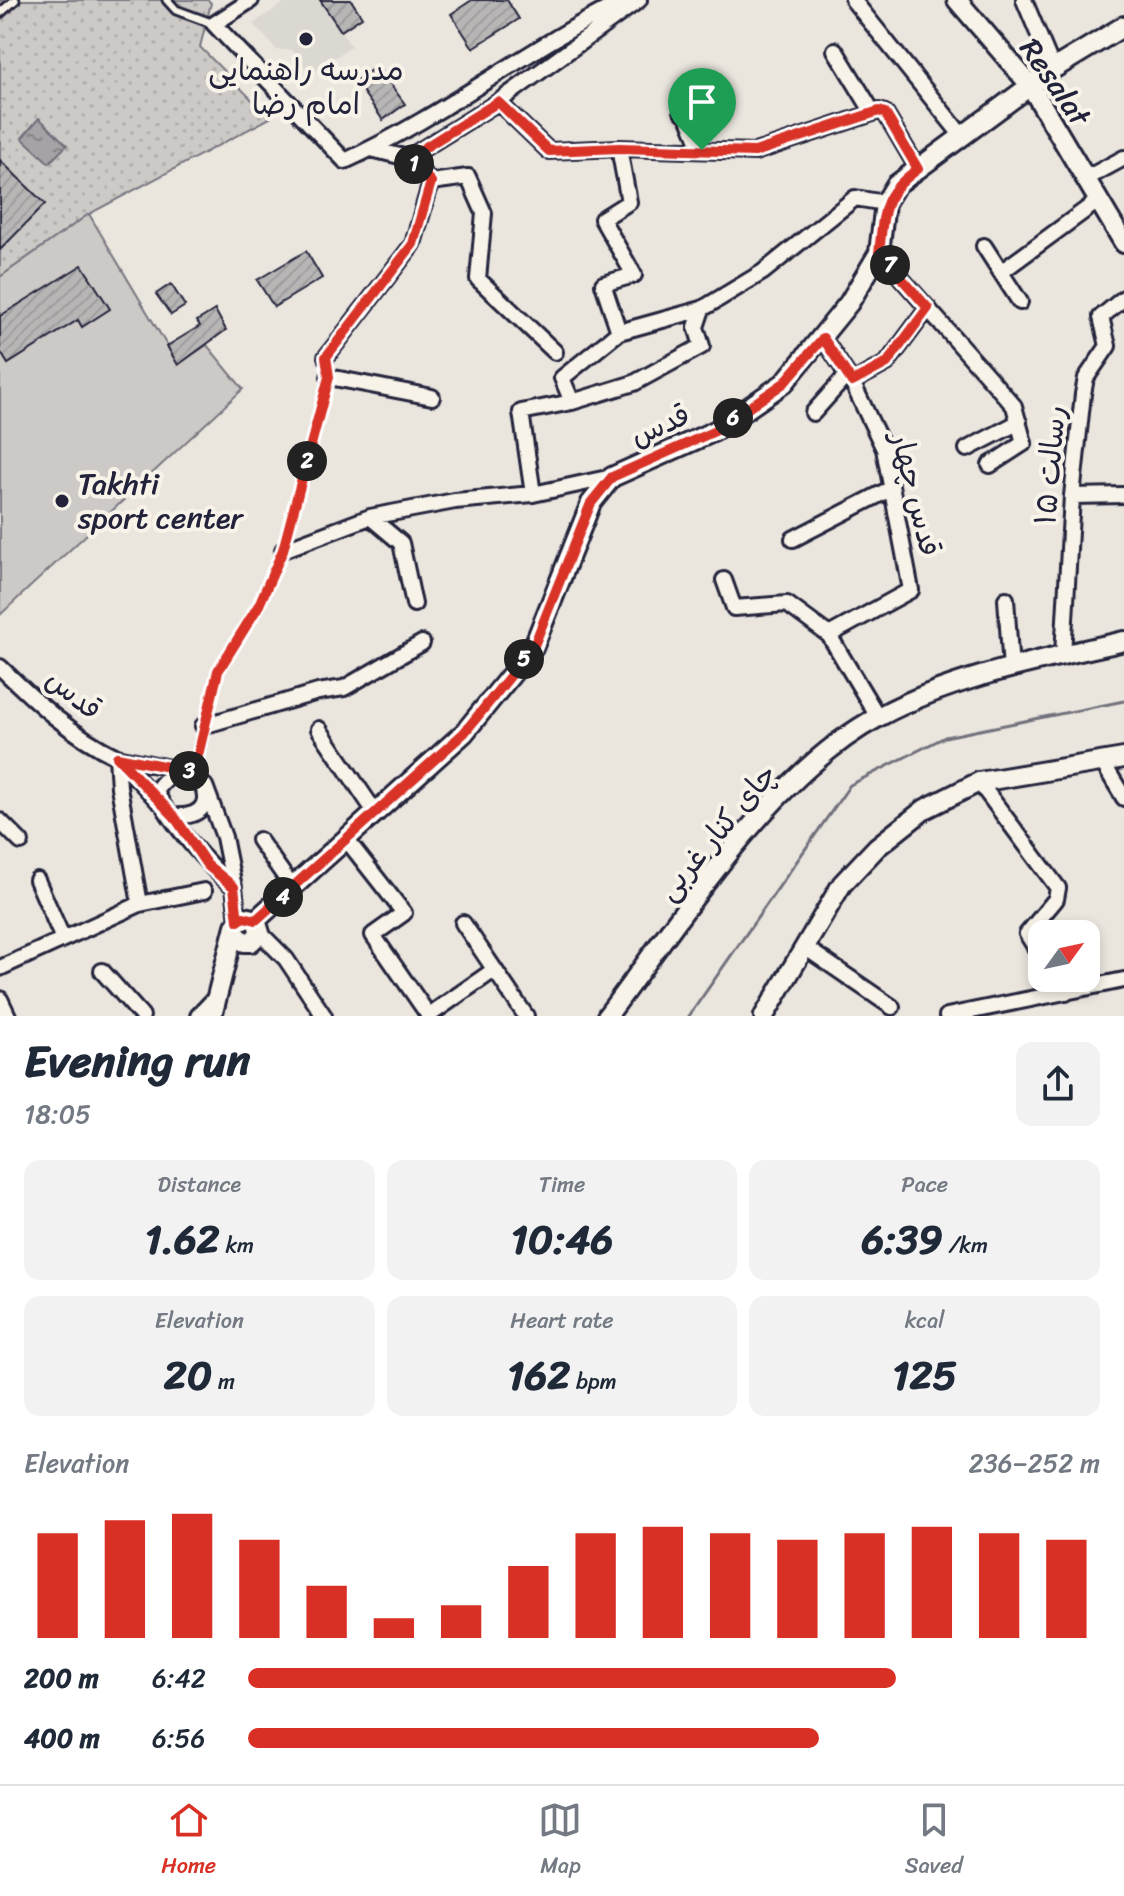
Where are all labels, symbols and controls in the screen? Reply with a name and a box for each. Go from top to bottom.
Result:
street label: Resalat [1005,26,1106,139]
marker: مدرسه راهنمایی امام رضا [297,30,315,48]
place label: مدرسه راهنمایی امام رضا [208,43,404,131]
pin [668,68,736,150]
icon: arrive [680,80,724,124]
pin: 1 [394,144,434,184]
text: 1 [409,144,419,183]
pin: 7 [870,245,910,285]
text: 7 [884,245,896,284]
street label: قدس [621,388,699,462]
pin: 6 [713,398,753,438]
text: 6 [727,398,739,437]
street label: رسالت ۱۵ [1018,403,1082,527]
street label: قدس چهار [874,423,958,562]
pin: 2 [287,441,327,481]
text: 2 [301,441,313,480]
place label: Takhti sport center [77,457,244,545]
marker: Takhti sport center [53,492,71,510]
pin: 5 [504,639,544,679]
text: 5 [517,639,531,678]
street label: قدس [33,654,115,734]
pin: 3 [169,751,209,791]
text: 3 [183,751,195,790]
street label: چای کنار غربی [643,751,791,913]
pin: 4 [263,877,303,917]
text: 4 [276,877,290,916]
north arrow [1028,920,1100,992]
map controls [1028,920,1100,992]
text: Evening run [24,1022,250,1100]
button: share [1016,1042,1100,1126]
text: 18:05 [24,1091,91,1137]
text: Distance [158,1165,241,1204]
text: Time [539,1165,585,1204]
text: Pace [901,1165,948,1204]
text: 1.62 [145,1204,220,1275]
text: 10:46 [511,1204,613,1275]
text: 6:39 [861,1204,943,1275]
text: km [220,1226,254,1265]
text: /km [943,1226,988,1265]
text: Elevation [155,1301,244,1340]
text: Heart rate [510,1301,614,1340]
text: kcal [905,1301,945,1340]
text: 20 [164,1340,212,1411]
text: 162 [507,1340,570,1411]
text: 125 [892,1340,957,1411]
text: m [212,1362,235,1401]
text: bpm [570,1362,617,1401]
text: Elevation [24,1440,129,1486]
text: 236–252 m [969,1440,1100,1486]
text: 200 m [24,1655,99,1701]
text: 6:42 [152,1655,206,1701]
text: 400 m [24,1715,100,1761]
text: 6:56 [152,1715,205,1761]
tab: Home [161,1798,216,1885]
tab: Map [538,1798,582,1885]
tab: Saved [905,1798,963,1885]

